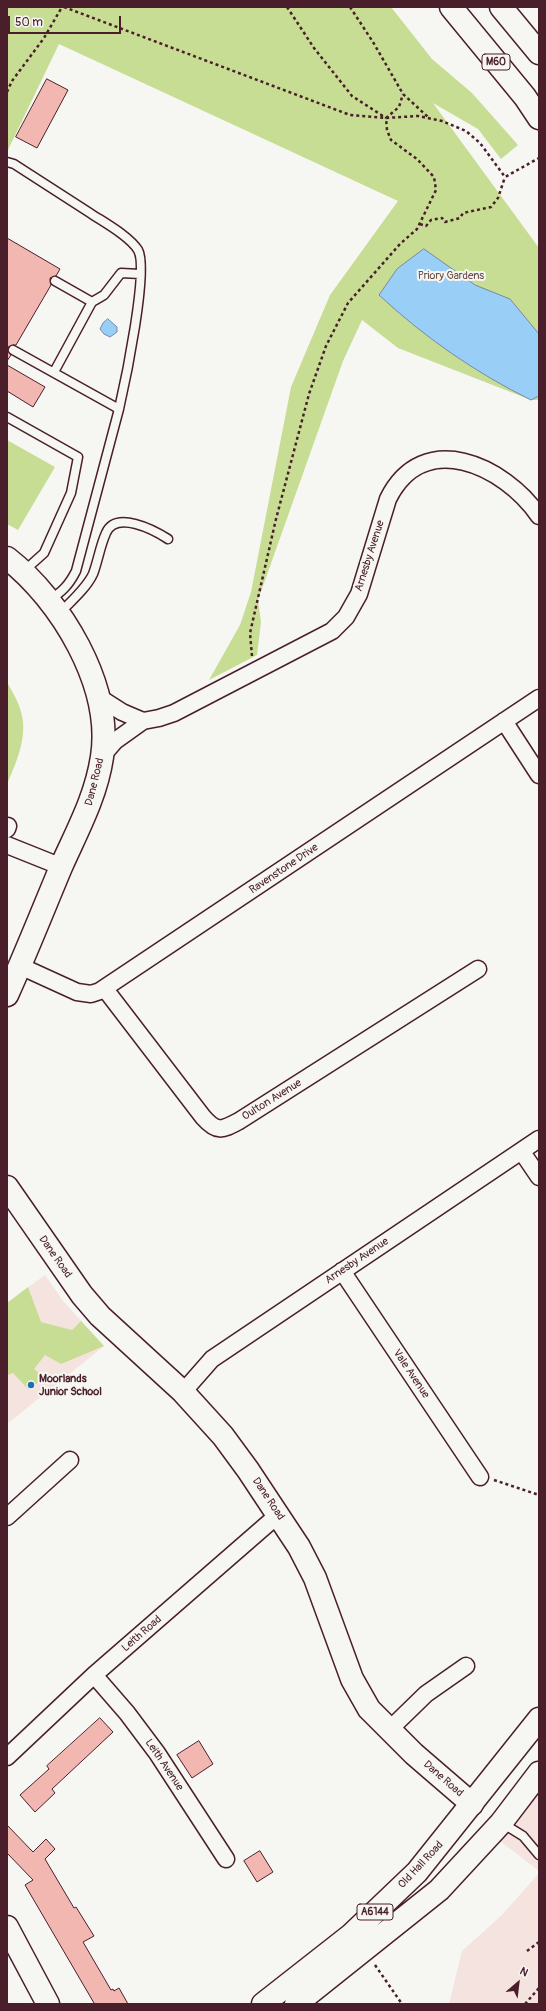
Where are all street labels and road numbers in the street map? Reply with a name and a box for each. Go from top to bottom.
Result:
road number: M60 [482,54,510,70]
street label: Arnesby Avenue [352,519,388,593]
street label: Dane Road [83,757,107,807]
street label: Ravenstone Drive [247,841,321,897]
street label: Oulton Avenue [240,1076,304,1124]
street label: Dane Road [36,1233,74,1281]
street label: Arnesby Avenue [323,1235,391,1287]
street label: Vale Avenue [390,1347,432,1401]
street label: Dane Road [249,1475,287,1523]
street label: Leith Road [119,1613,165,1655]
street label: Leith Avenue [142,1737,186,1793]
street label: Dane Road [420,1758,466,1800]
street label: Old Hall Road [396,1839,446,1891]
road number: A6144 [357,1904,393,1920]

